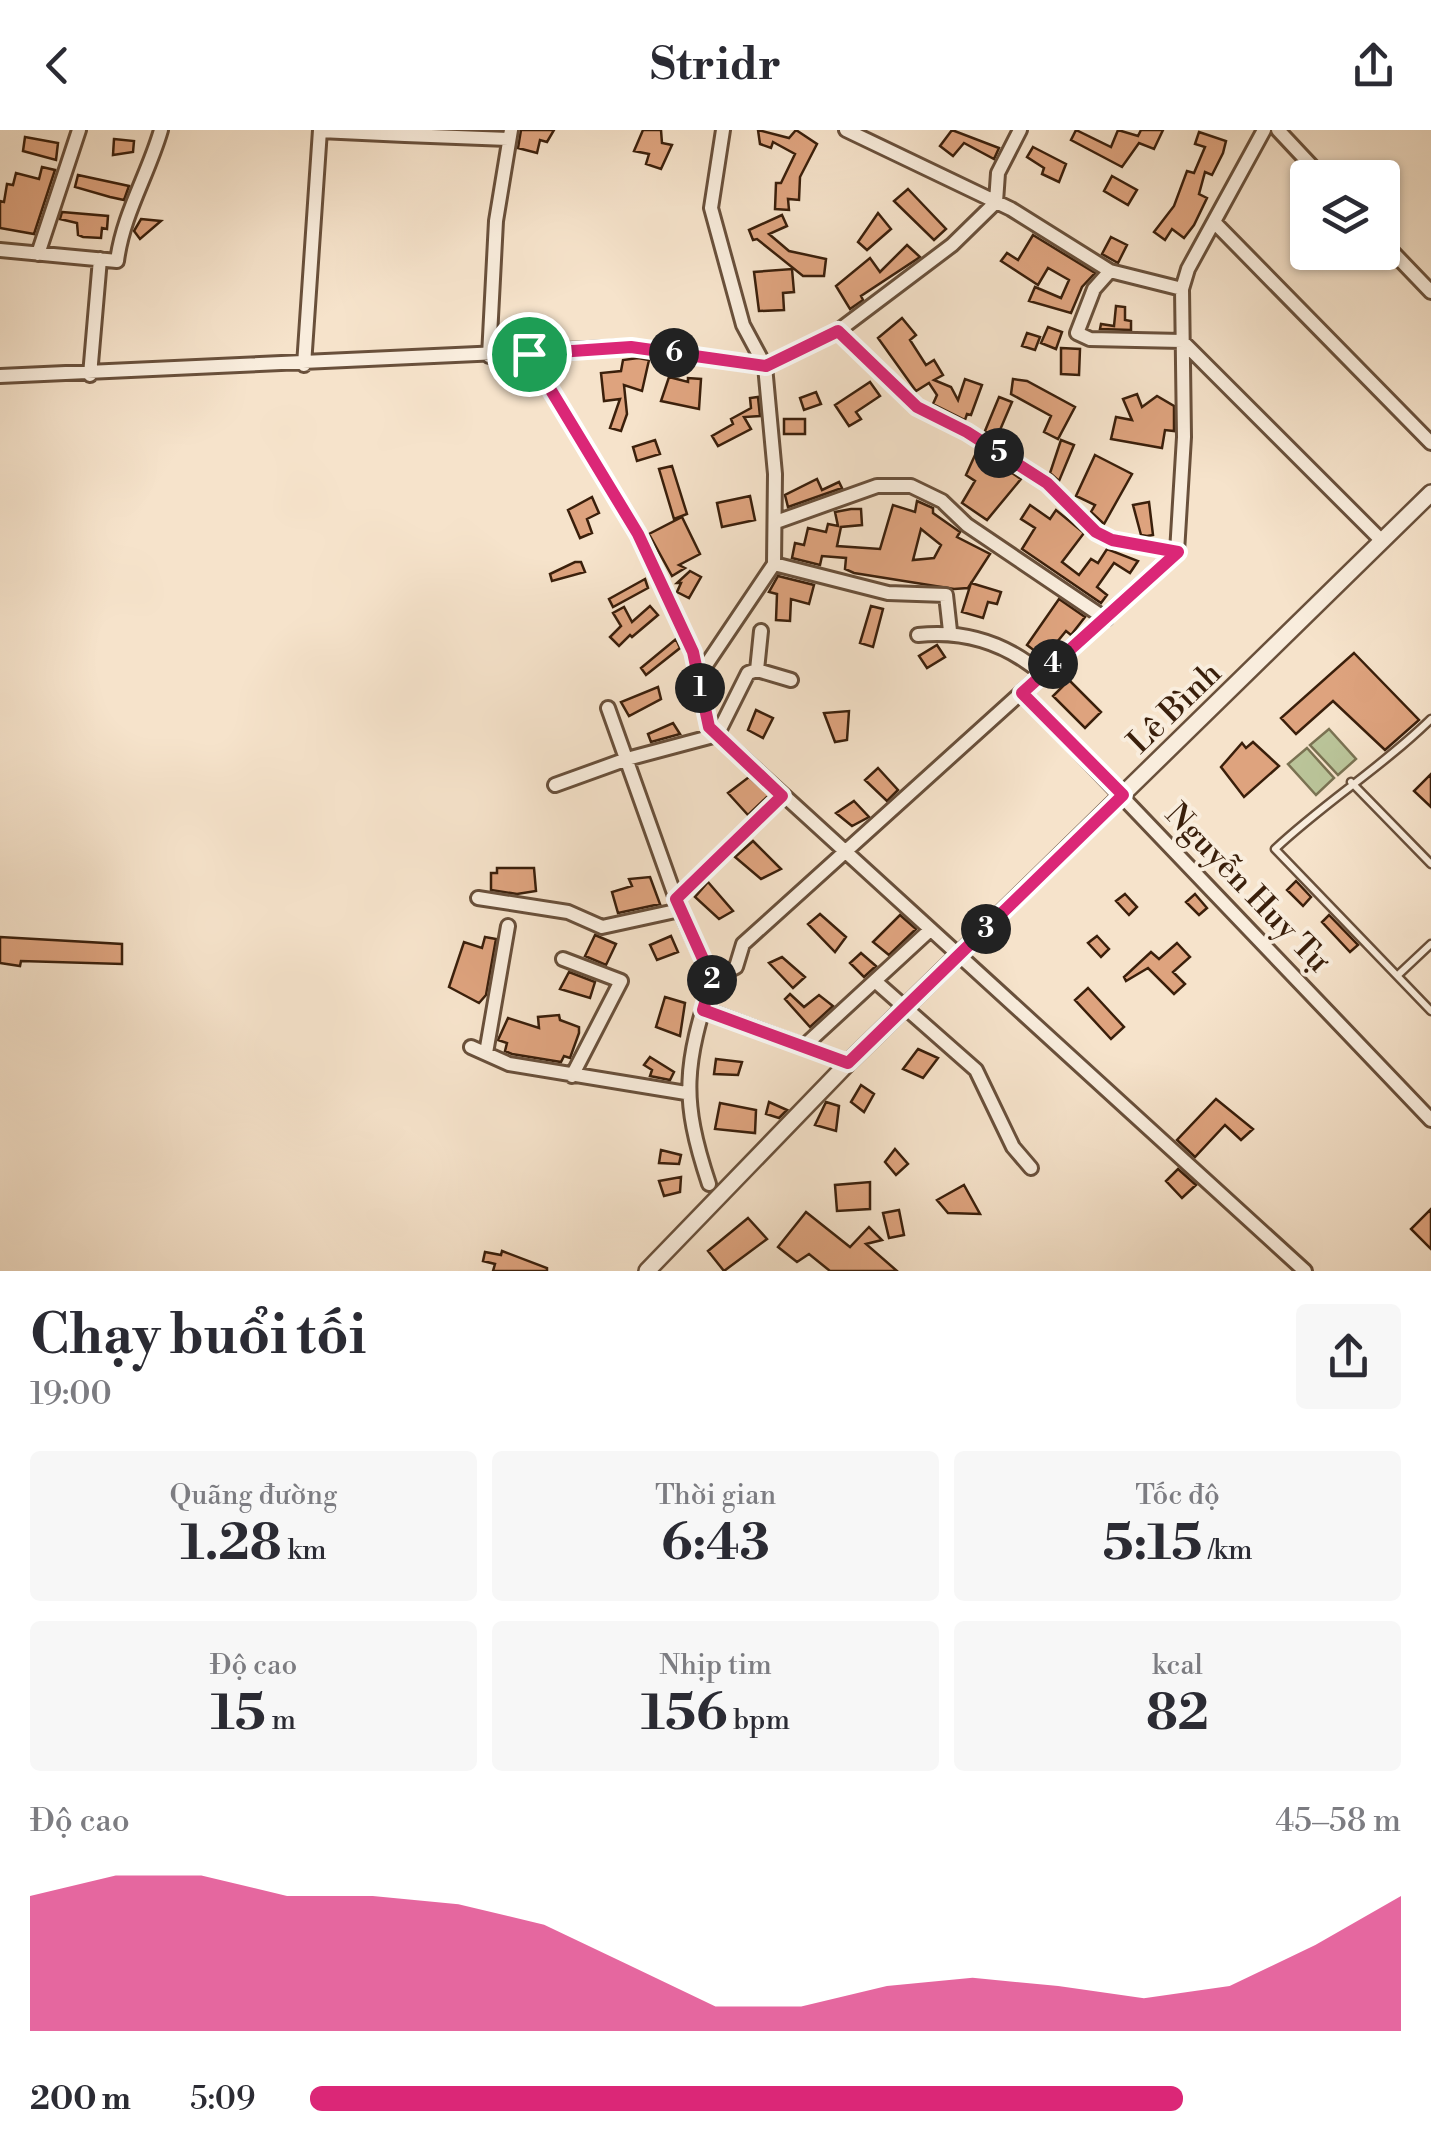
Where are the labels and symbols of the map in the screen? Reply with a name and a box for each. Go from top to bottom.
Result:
pin [487,312,572,397]
pin: 6 [649,328,699,378]
pin: 5 [974,428,1024,478]
pin: 4 [1028,639,1078,689]
street label: Lê Bình [1119,653,1230,762]
pin: 1 [675,663,725,713]
street label: Nguyễn Huy Tự [1157,795,1338,981]
pin: 3 [961,904,1011,954]
pin: 2 [687,955,737,1005]

